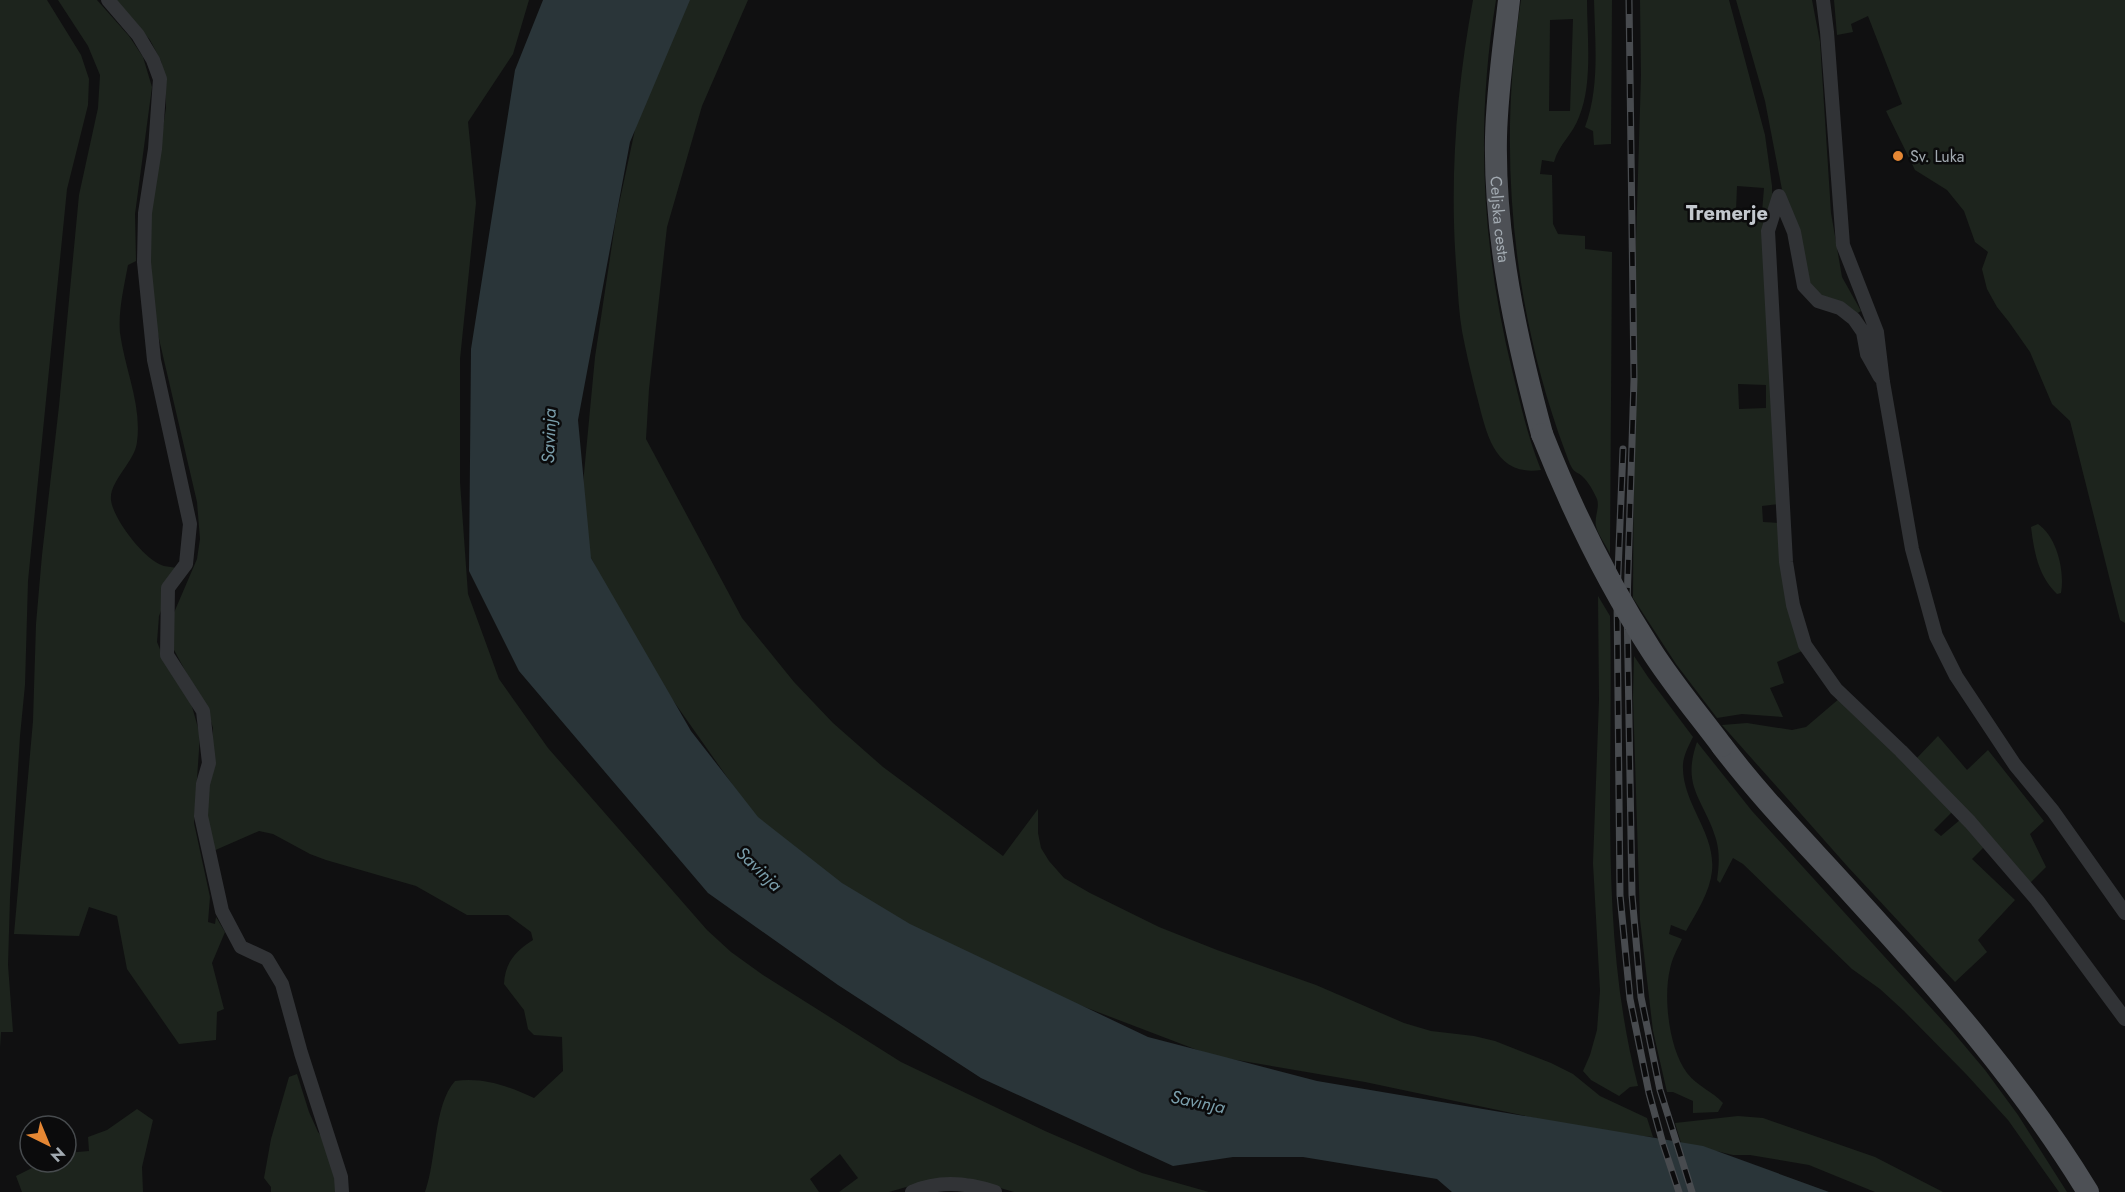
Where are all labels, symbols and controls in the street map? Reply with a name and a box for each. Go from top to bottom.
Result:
place label: Sv. Luka [1910,145,1964,168]
marker: Sv. Luka [1891,149,1905,163]
street label: Celjska cesta [1484,175,1515,264]
district label: Tremerje [1686,199,1768,228]
water label: Savinja [535,408,563,464]
water label: Savinja [730,840,788,898]
water label: Savinja [1168,1084,1228,1120]
north arrow [18,1114,78,1174]
text: N [45,1142,70,1167]

